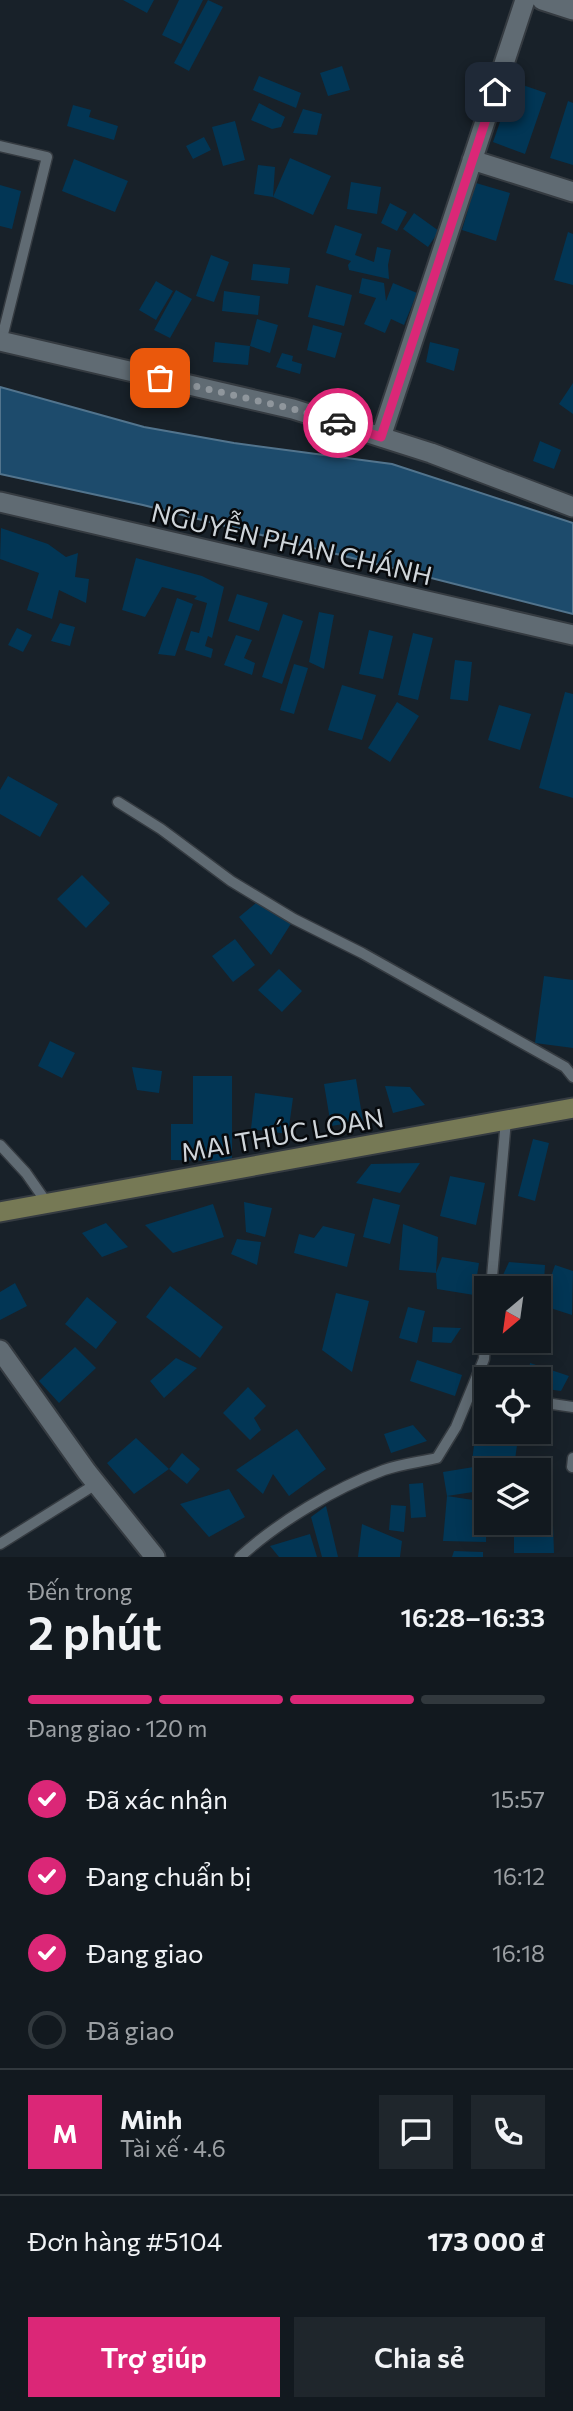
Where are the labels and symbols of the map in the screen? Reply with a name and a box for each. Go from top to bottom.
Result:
pin [465,62,525,122]
pin [130,348,190,408]
courier [303,388,373,458]
street label: NGUYỄN PHAN CHÁNH [149,493,436,590]
street label: MAI THÚC LOAN [178,1101,386,1167]
north arrow [474,1276,551,1353]

